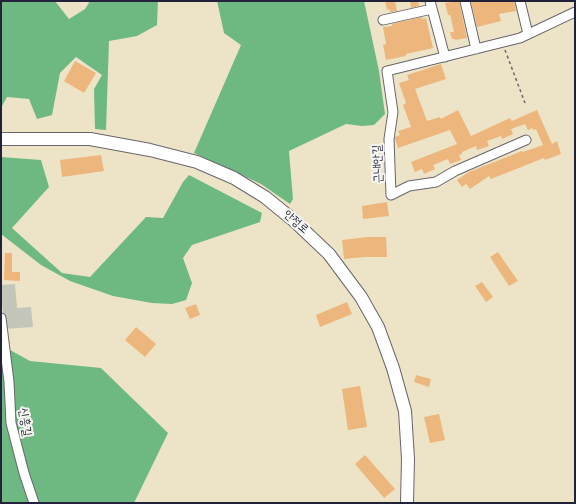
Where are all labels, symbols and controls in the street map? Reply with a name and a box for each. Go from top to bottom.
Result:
street label: 근내안길 [370,144,386,184]
street label: 안정로 [280,207,312,237]
street label: 신흥길 [16,407,34,437]

